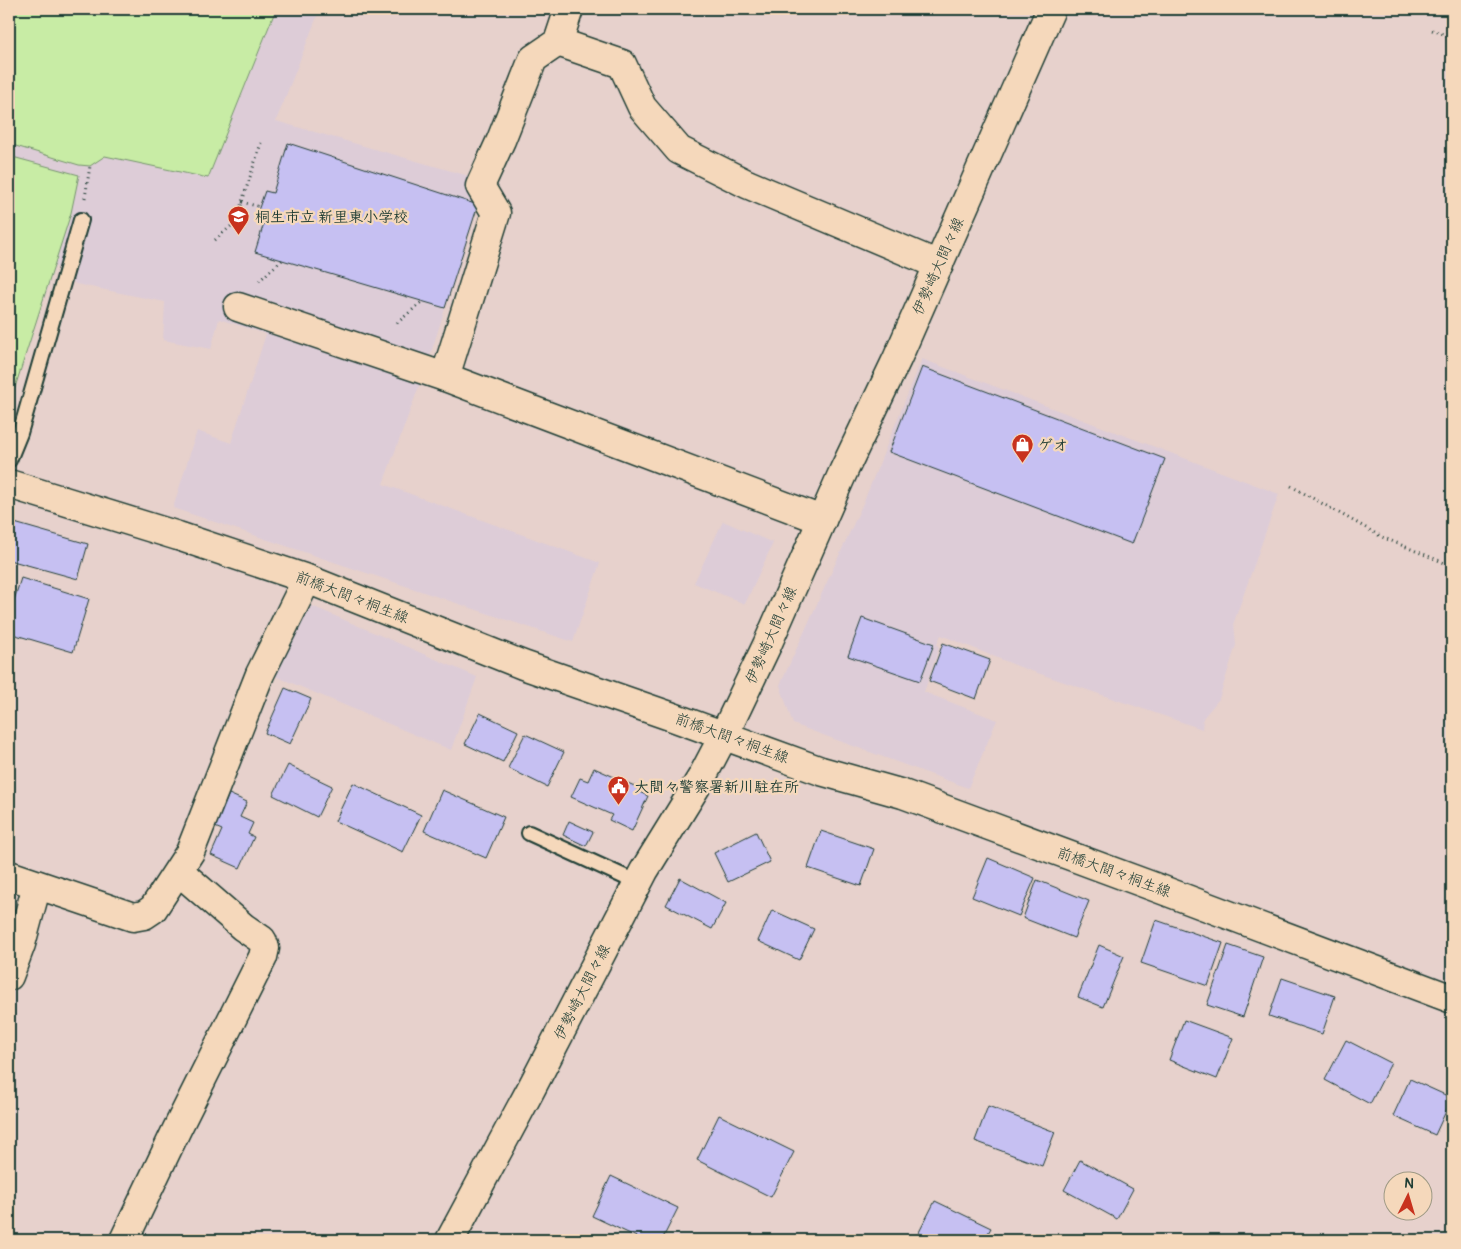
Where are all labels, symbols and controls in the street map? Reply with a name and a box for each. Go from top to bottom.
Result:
school or university icon: 桐生市立 新里東小学校 [227,205,251,236]
place label: 桐生市立 新里東小学校 [255,208,408,227]
street label: 伊勢崎大間々線 [908,214,968,318]
shop icon: ゲオ [1010,433,1034,464]
place label: ゲオ [1038,436,1068,455]
street label: 前橋大間々桐生線 [292,567,411,628]
street label: 伊勢崎大間々線 [741,583,801,687]
street label: 前橋大間々桐生線 [672,709,791,768]
public building icon: 大間々警察署新川駐在所 [606,775,630,806]
place label: 大間々警察署新川駐在所 [634,778,799,797]
street label: 前橋大間々桐生線 [1054,843,1173,902]
street label: 伊勢崎大間々線 [550,941,615,1043]
north arrow [1384,1172,1434,1222]
text: N [1404,1175,1415,1192]

